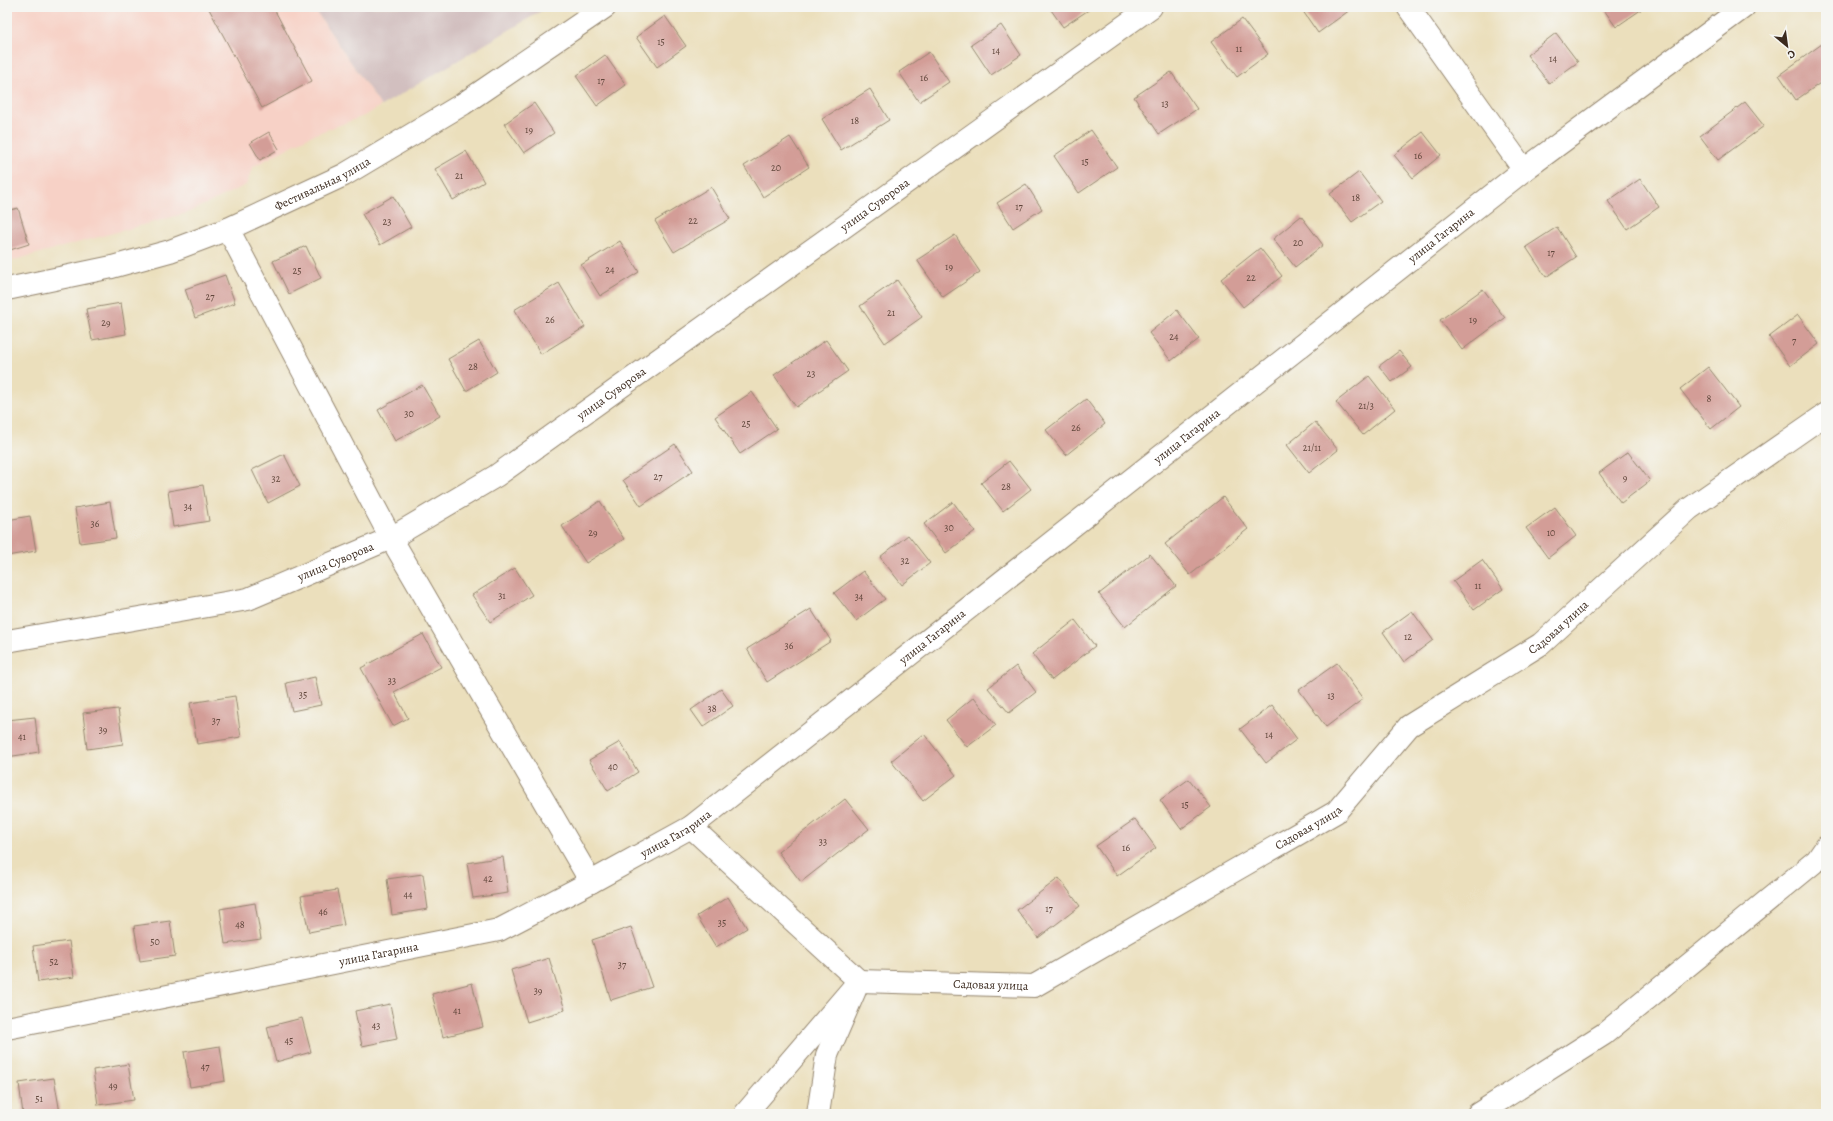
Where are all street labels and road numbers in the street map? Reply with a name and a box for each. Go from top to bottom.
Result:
street label: Фестивальная улица [272,153,374,214]
street label: улица Суворова [836,174,913,235]
street label: улица Гагарина [1404,204,1478,267]
street label: улица Суворова [573,363,650,424]
street label: улица Гагарина [1150,405,1224,468]
street label: улица Суворова [294,538,377,585]
street label: Садовая улица [1525,596,1592,658]
street label: улица Гагарина [895,605,969,668]
street label: Садовая улица [1272,802,1346,854]
street label: улица Гагарина [637,806,715,862]
street label: улица Гагарина [337,938,420,970]
street label: Садовая улица [953,976,1029,994]

